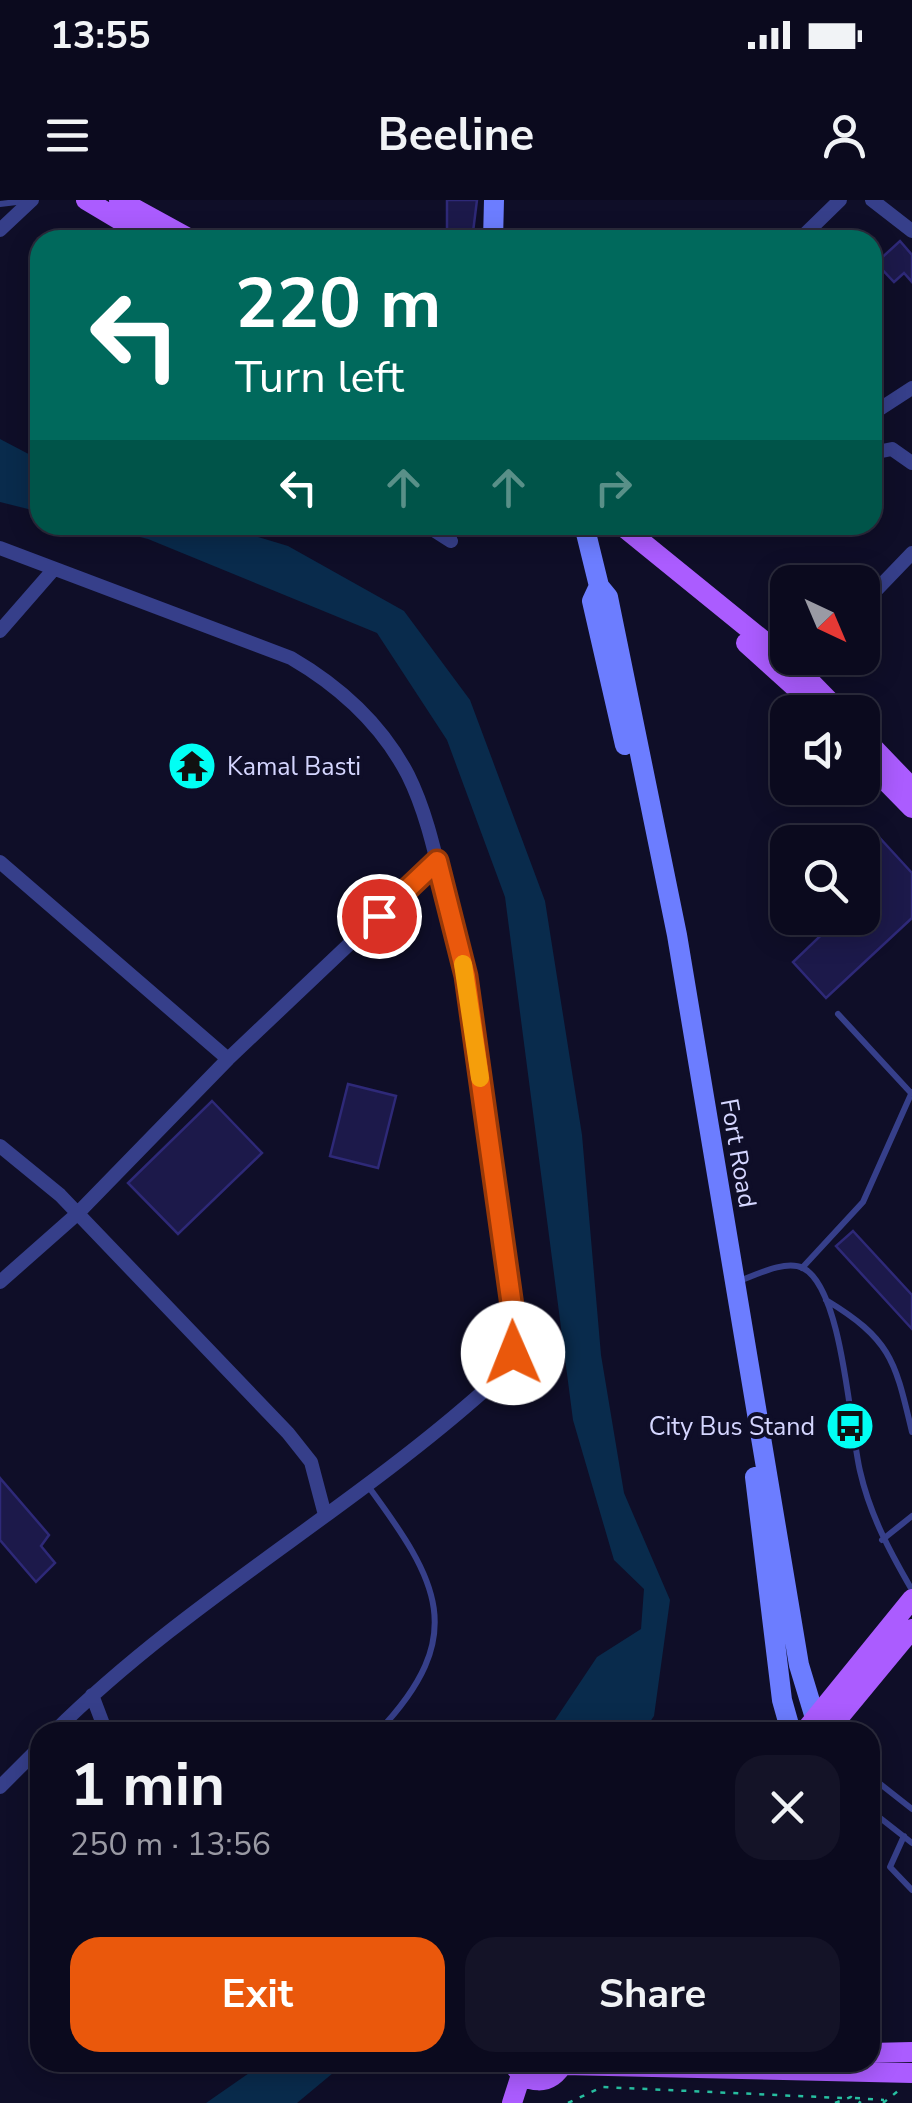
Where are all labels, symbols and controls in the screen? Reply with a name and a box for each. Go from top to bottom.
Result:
text: 13:55 [50,10,151,61]
text: Beeline [378,105,534,166]
icon: menu [40,108,95,163]
icon: person [817,108,872,163]
text: 220 m [235,256,441,352]
icon: left [70,270,200,400]
text: Turn left [235,347,404,408]
icon: left [271,460,326,515]
icon: ahead [376,460,431,515]
icon: ahead [481,460,536,515]
icon: right [586,460,641,515]
north arrow [770,565,880,675]
map controls [770,565,880,935]
button: sound [770,695,880,805]
temple icon: Kamal Basti [166,740,218,792]
place label: Kamal Basti [227,750,361,784]
button: search [770,825,880,935]
pin [337,874,422,959]
icon: arrive [352,889,407,944]
street label: Fort Road [712,1096,764,1210]
position arrow [461,1301,565,1405]
bus stop icon: City Bus Stand [824,1400,876,1452]
place label: City Bus Stand [649,1410,815,1444]
text: 1 min [70,1744,225,1826]
button: close [735,1755,840,1860]
text: 250 m · 13:56 [70,1823,271,1866]
button: Exit [70,1937,445,2052]
button: Share [465,1937,840,2052]

